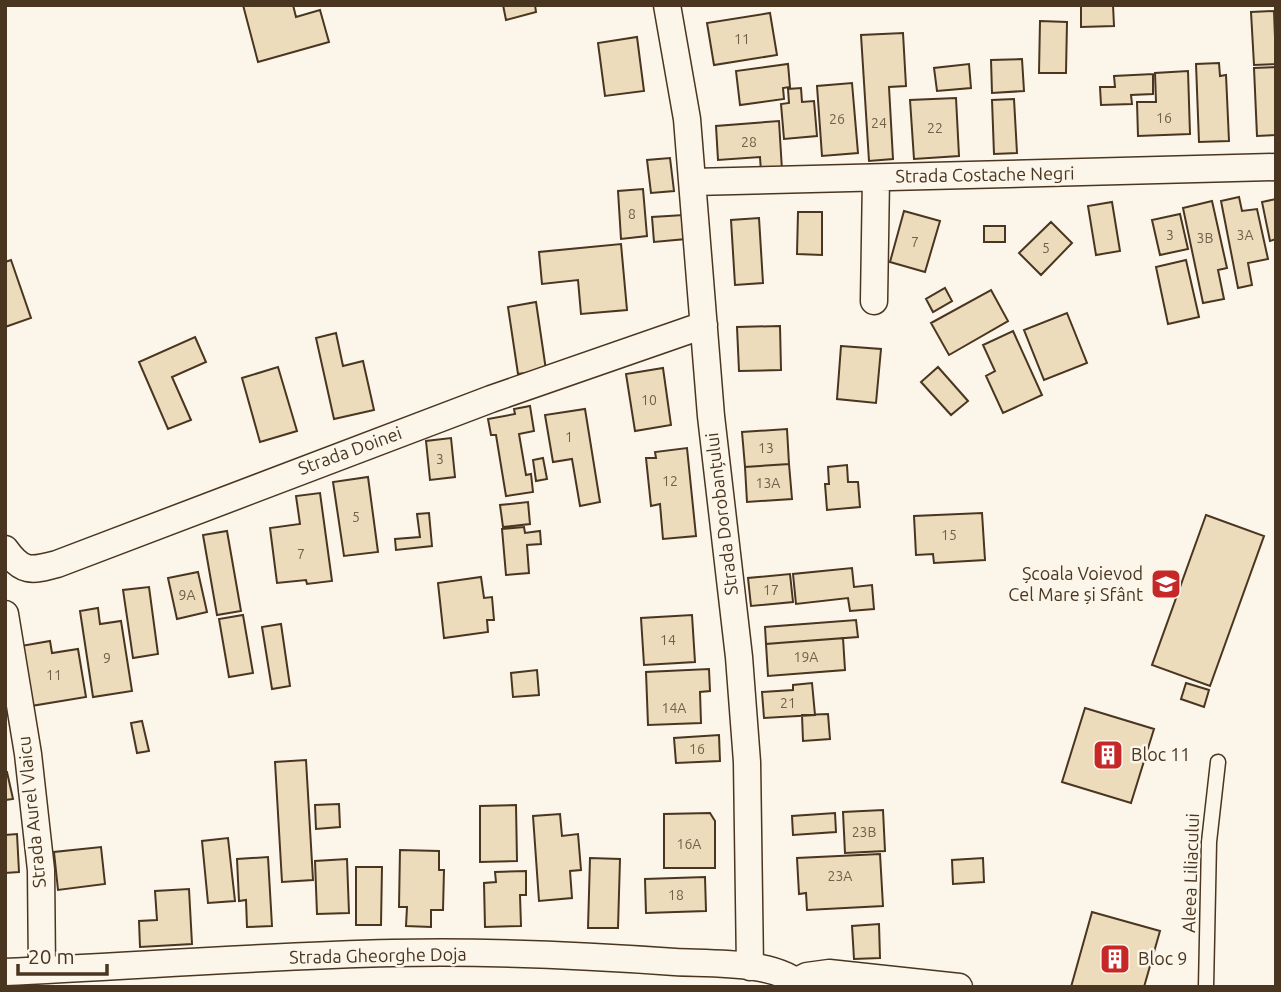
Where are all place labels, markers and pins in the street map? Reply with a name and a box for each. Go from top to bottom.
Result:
place label: Școala Voievod Cel Mare și Sfânt [1008,563,1143,604]
school or university icon: Școala Voievod Cel Mare și Sfânt [1149,567,1183,601]
building icon: Bloc 11 [1091,738,1125,772]
place label: Bloc 11 [1131,744,1190,764]
building icon: Bloc 9 [1098,942,1132,976]
place label: Bloc 9 [1138,948,1187,968]

